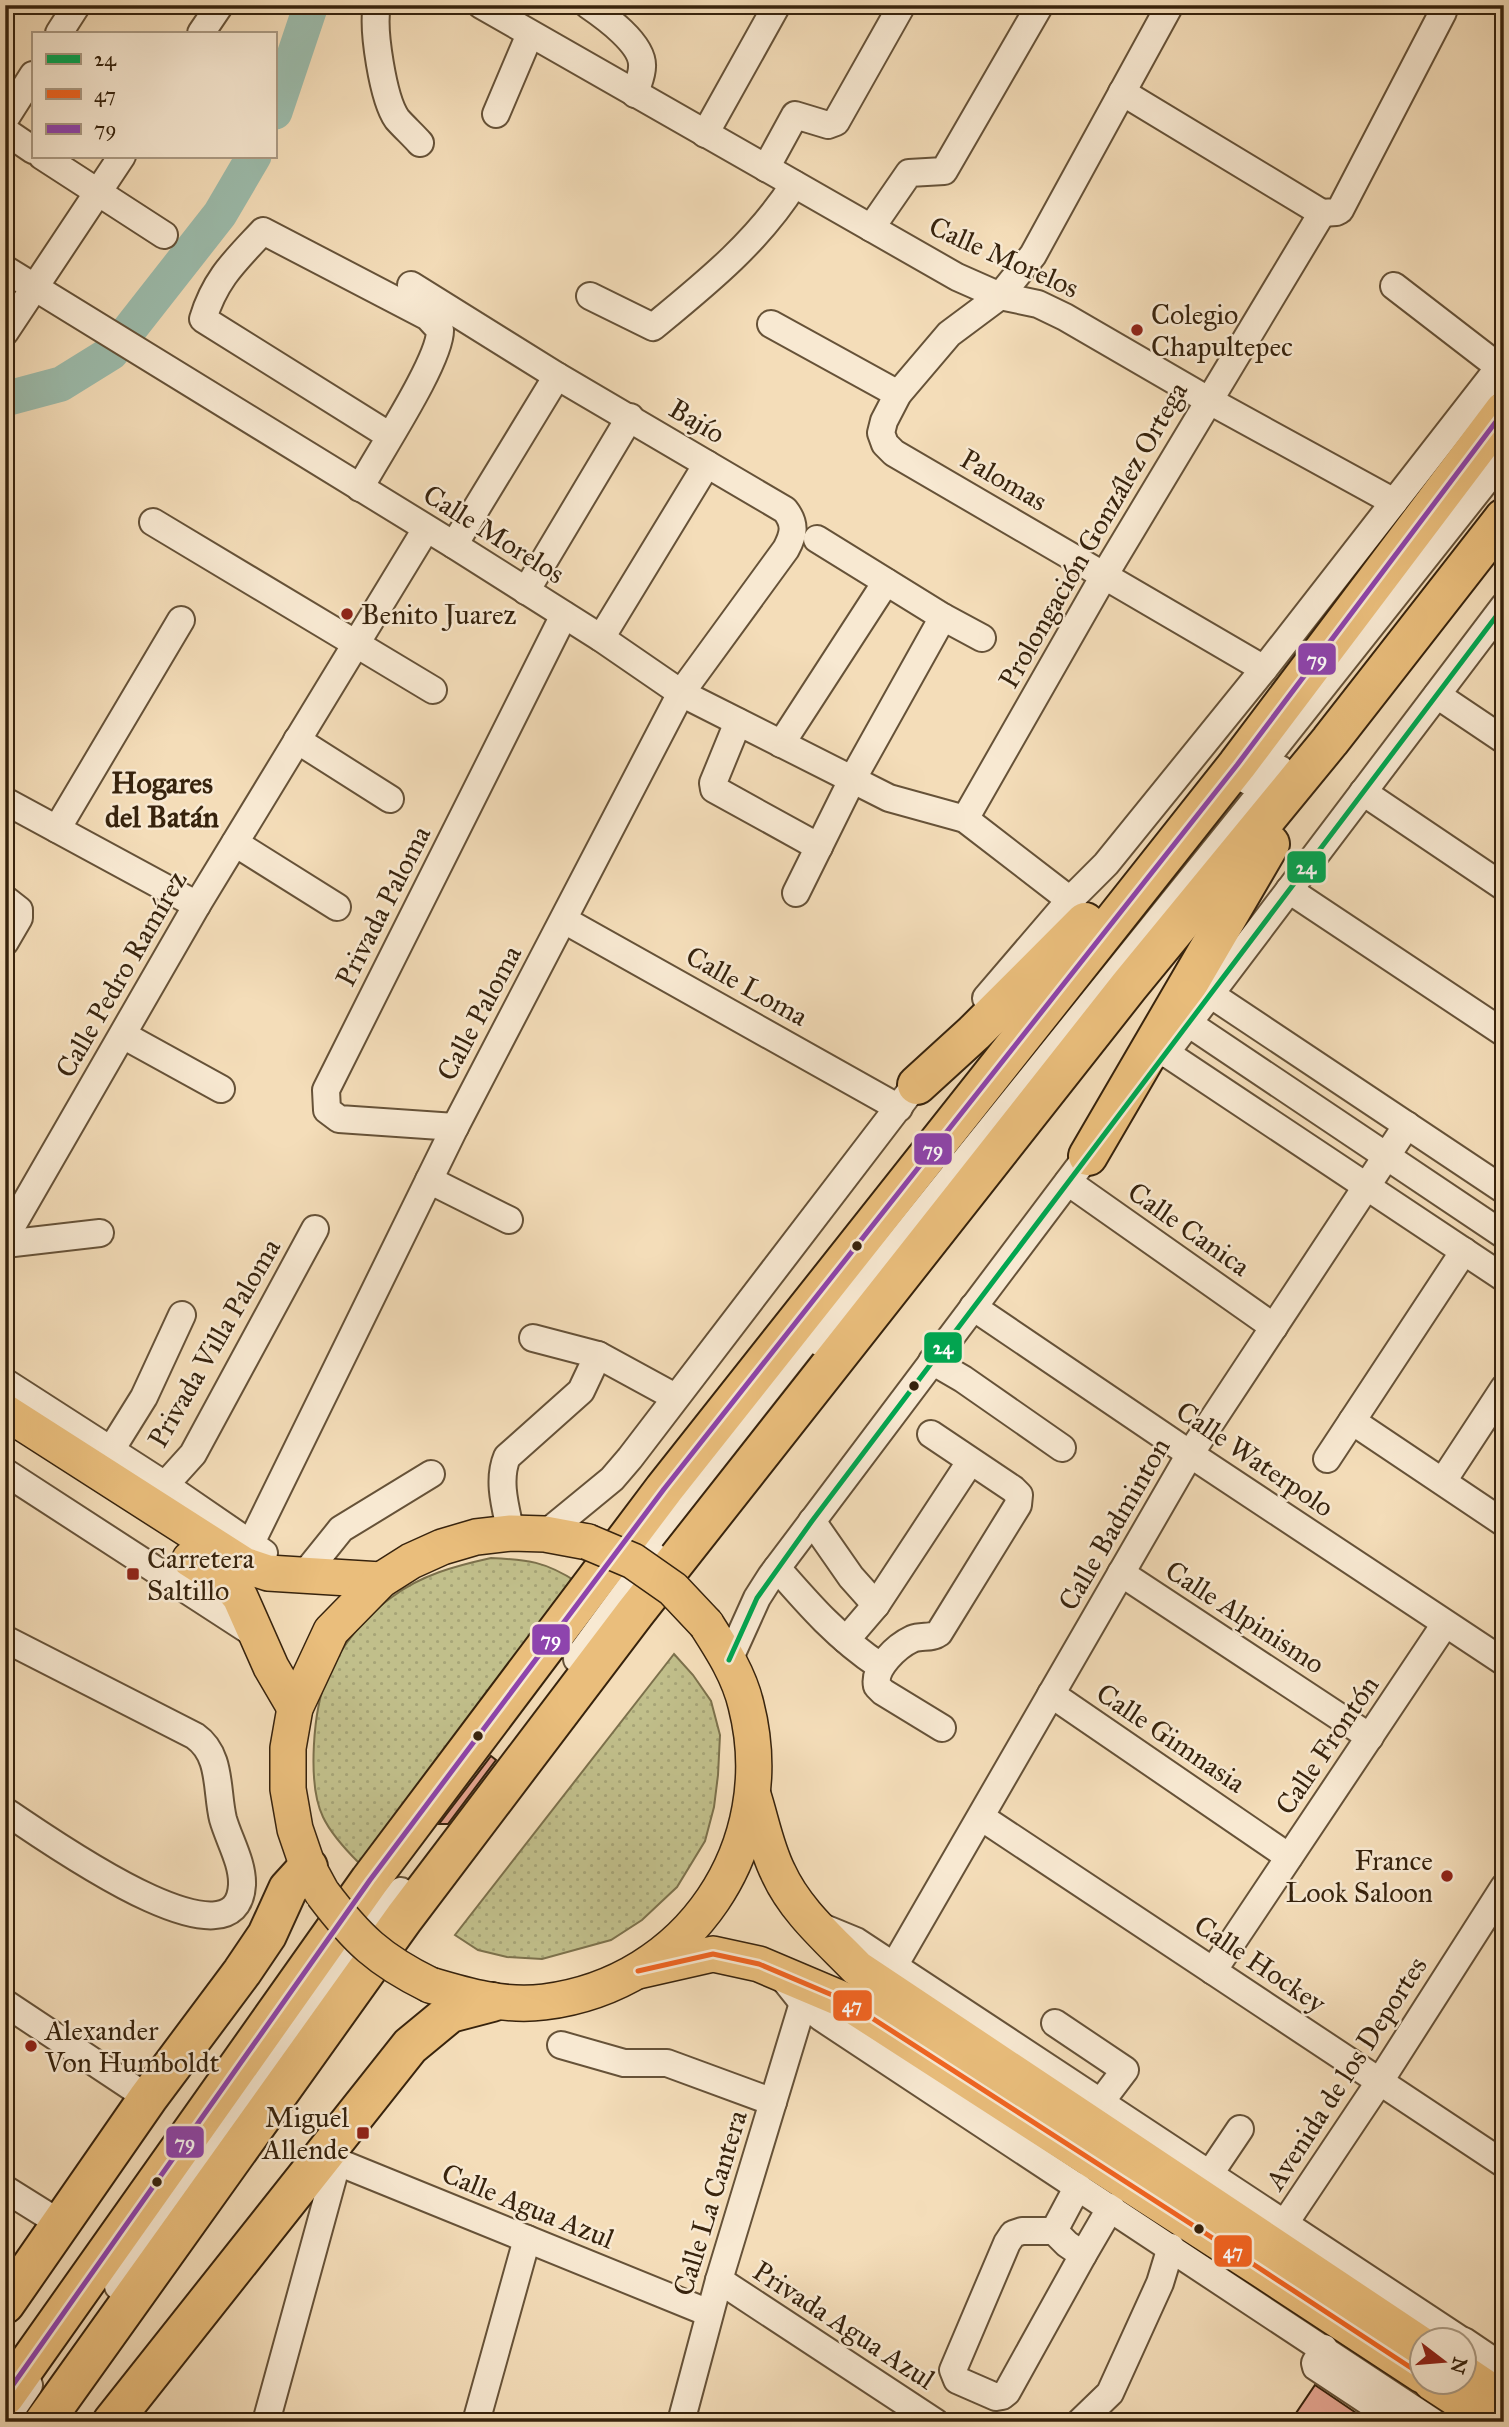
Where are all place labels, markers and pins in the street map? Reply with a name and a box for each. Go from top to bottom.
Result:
place label: Colegio Chapultepec [1151,297,1293,364]
marker: Colegio Chapultepec [1129,322,1145,338]
place label: Benito Juarez [361,597,517,632]
marker: Benito Juarez [339,606,355,622]
unlabelled marker [850,1239,864,1253]
unlabelled marker [907,1379,921,1393]
place label: Carretera Saltillo [147,1541,254,1608]
marker: Carretera Saltillo [125,1566,141,1582]
unlabelled marker [471,1729,485,1743]
place label: France Look Saloon [1286,1843,1433,1910]
marker: France Look Saloon [1439,1868,1455,1884]
place label: Alexander Von Humboldt [44,2013,220,2080]
marker: Alexander Von Humboldt [23,2038,39,2054]
place label: Miguel Allende [262,2100,349,2167]
marker: Miguel Allende [355,2125,371,2141]
unlabelled marker [150,2175,164,2189]
unlabelled marker [1192,2222,1206,2236]

